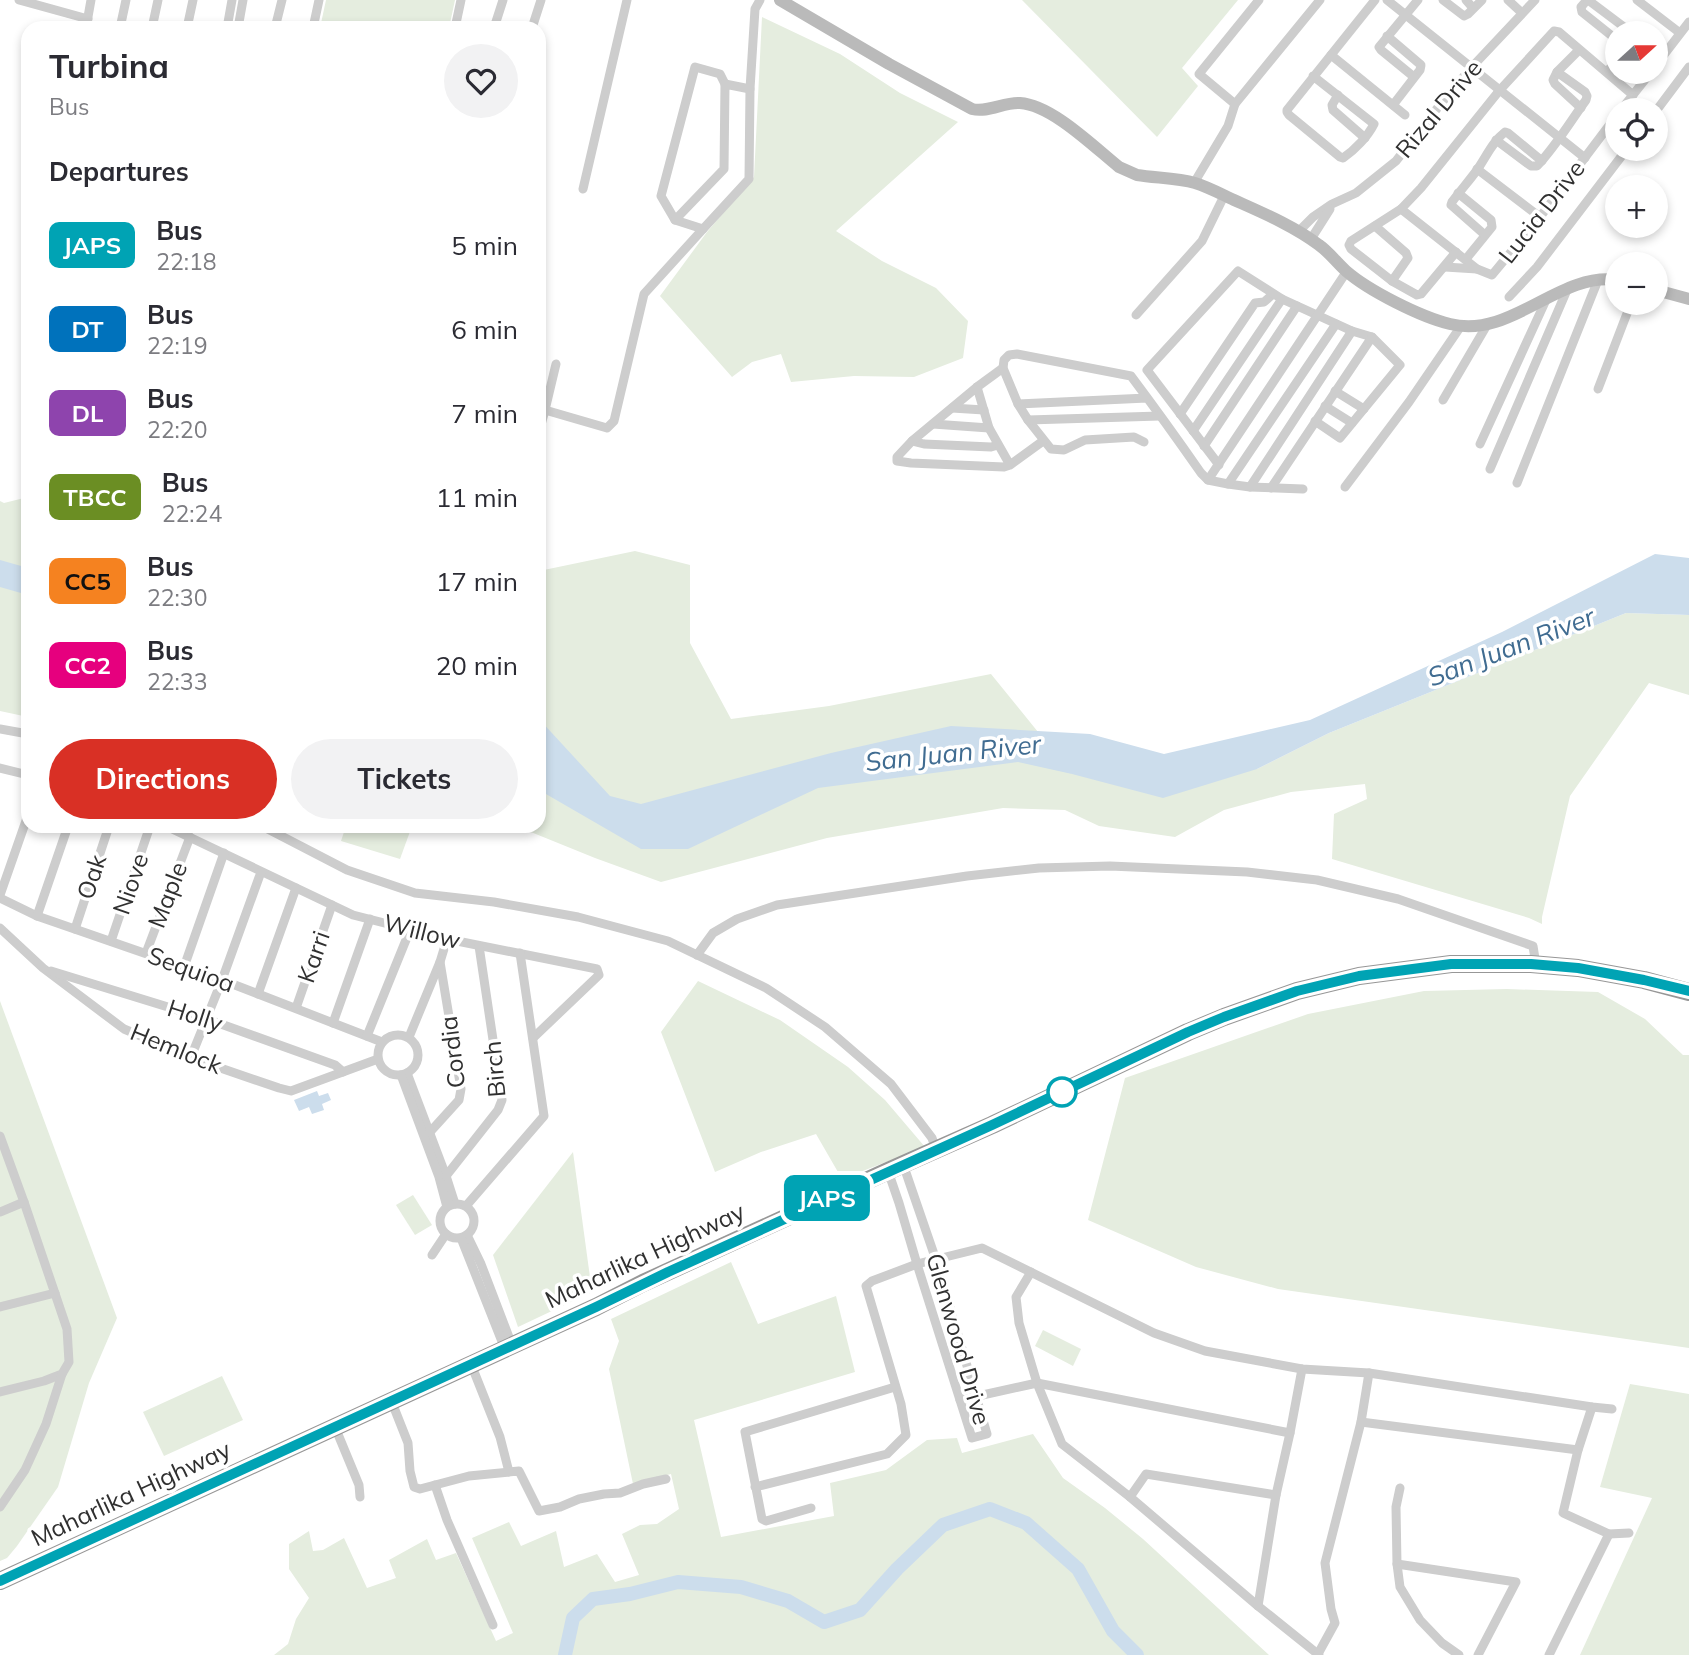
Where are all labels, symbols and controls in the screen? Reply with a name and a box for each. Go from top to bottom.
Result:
north arrow [1605,21,1668,84]
map controls [1605,21,1668,315]
button: heart [444,44,518,118]
text: Turbina [49,45,169,86]
street label: Rizal Drive [1388,53,1488,164]
text: Bus [49,92,89,121]
button: locate [1605,98,1668,161]
street label: Lucia Drive [1492,154,1591,269]
text: Departures [49,155,189,188]
button: + [1605,175,1668,238]
text: Bus [156,214,203,247]
text: 5 min [451,229,518,262]
text: JAPS [63,230,121,260]
text: 22:18 [156,247,217,276]
button: − [1605,252,1668,315]
text: Bus [147,298,193,331]
text: 6 min [451,313,518,346]
text: DT [71,314,104,344]
text: 22:19 [147,331,207,360]
text: Bus [147,382,193,415]
text: 7 min [451,397,518,430]
text: DL [72,398,103,428]
text: 22:20 [147,415,207,444]
text: Bus [162,466,208,499]
text: 11 min [436,481,518,514]
text: TBCC [63,482,127,512]
text: 22:24 [162,499,222,528]
text: Bus [147,550,193,583]
text: 17 min [436,565,518,598]
text: CC5 [64,566,111,596]
text: 22:30 [147,583,207,612]
water label: San Juan River [1423,599,1601,694]
text: Bus [147,634,193,667]
text: 20 min [436,649,518,682]
text: CC2 [64,650,111,680]
text: 22:33 [147,667,207,696]
water label: San Juan River [864,727,1044,778]
button: Directions [49,739,277,819]
button: Tickets [291,739,518,819]
street label: Niove [106,849,154,918]
street label: Oak [70,850,113,903]
street label: Maple [141,857,193,932]
street label: Willow [381,907,464,955]
street label: Karri [290,927,336,987]
street label: Sequioa [144,940,239,999]
street label: Holly [164,992,227,1038]
street label: Cordia [433,1014,471,1090]
street label: Hemlock [126,1016,227,1080]
street label: Birch [477,1040,511,1099]
unlabelled marker [1047,1077,1077,1107]
line badge: JAPS [778,1175,876,1221]
text: JAPS [798,1183,856,1213]
street label: Maharlika Highway [540,1196,749,1314]
street label: Glenwood Drive [920,1250,998,1428]
street label: Maharlika Highway [26,1434,235,1552]

